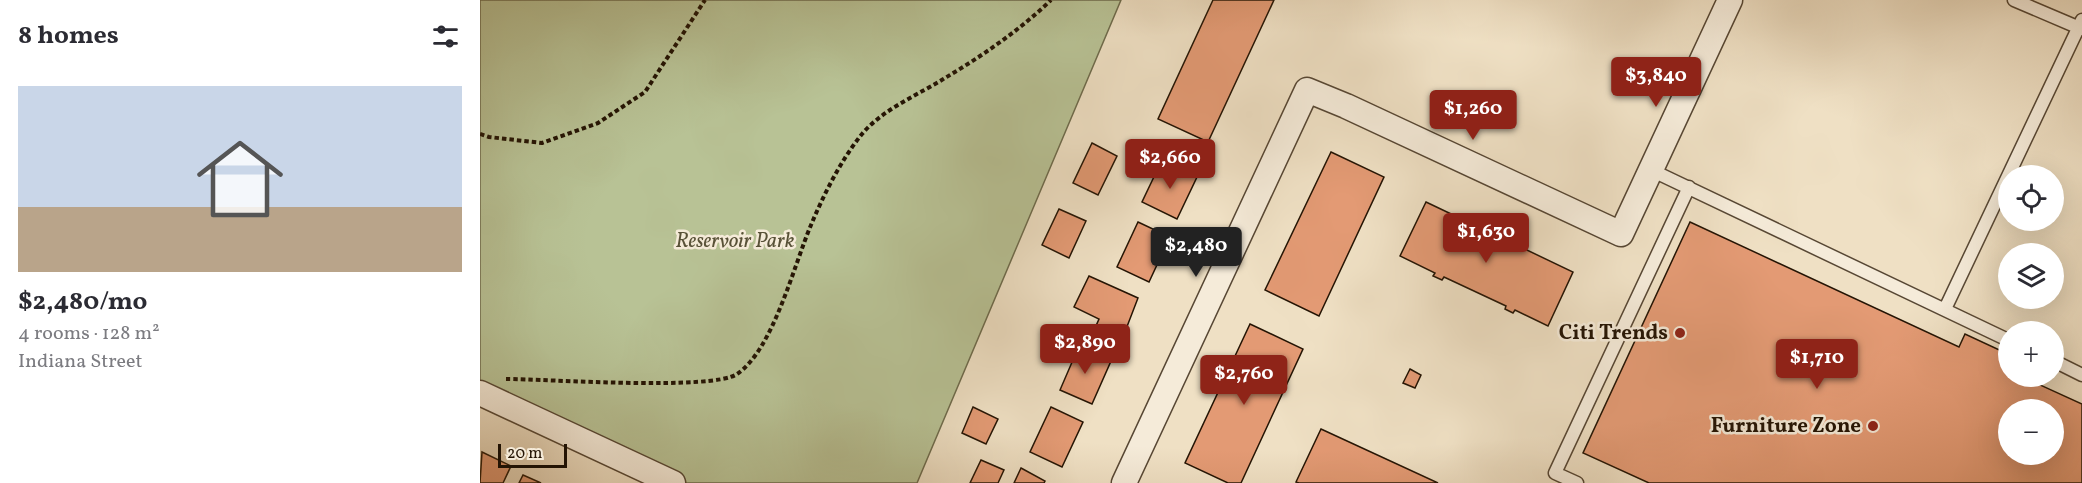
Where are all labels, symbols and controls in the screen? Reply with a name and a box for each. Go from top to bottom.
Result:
text: 8 homes [18,18,119,54]
icon: filters [429,20,462,53]
pin: $3,840 [1607,57,1705,108]
text: $3,840 [1625,62,1687,90]
pin: $1,260 [1424,90,1522,141]
text: $1,260 [1444,95,1502,123]
icon: home [186,125,294,233]
pin: $2,660 [1121,139,1219,190]
text: $2,660 [1139,144,1201,172]
map controls [1998,165,2064,465]
button: locate [1998,165,2064,231]
pin: $1,630 [1437,213,1535,264]
text: $1,630 [1457,218,1515,246]
park label: Reservoir Park [675,227,795,256]
pin: $2,480 [1147,227,1245,278]
text: $2,480 [1165,232,1227,260]
button: layers [1998,243,2064,309]
text: $2,480/mo [18,284,147,320]
place label: Citi Trends [1559,319,1668,348]
text: 4 rooms · 128 m² [18,320,160,348]
button: + [1998,321,2064,387]
pin: $2,890 [1036,324,1134,375]
marker: Citi Trends [1673,326,1687,340]
text: $2,890 [1054,329,1116,357]
pin: $1,710 [1768,339,1866,390]
text: $1,710 [1790,344,1844,372]
text: Indiana Street [18,348,143,376]
pin: $2,760 [1195,355,1293,406]
text: $2,760 [1214,360,1274,388]
button: − [1998,399,2064,465]
place label: Furniture Zone [1711,412,1861,441]
marker: Furniture Zone [1866,419,1880,433]
scale bar [498,441,567,468]
text: 20 m [507,443,542,465]

